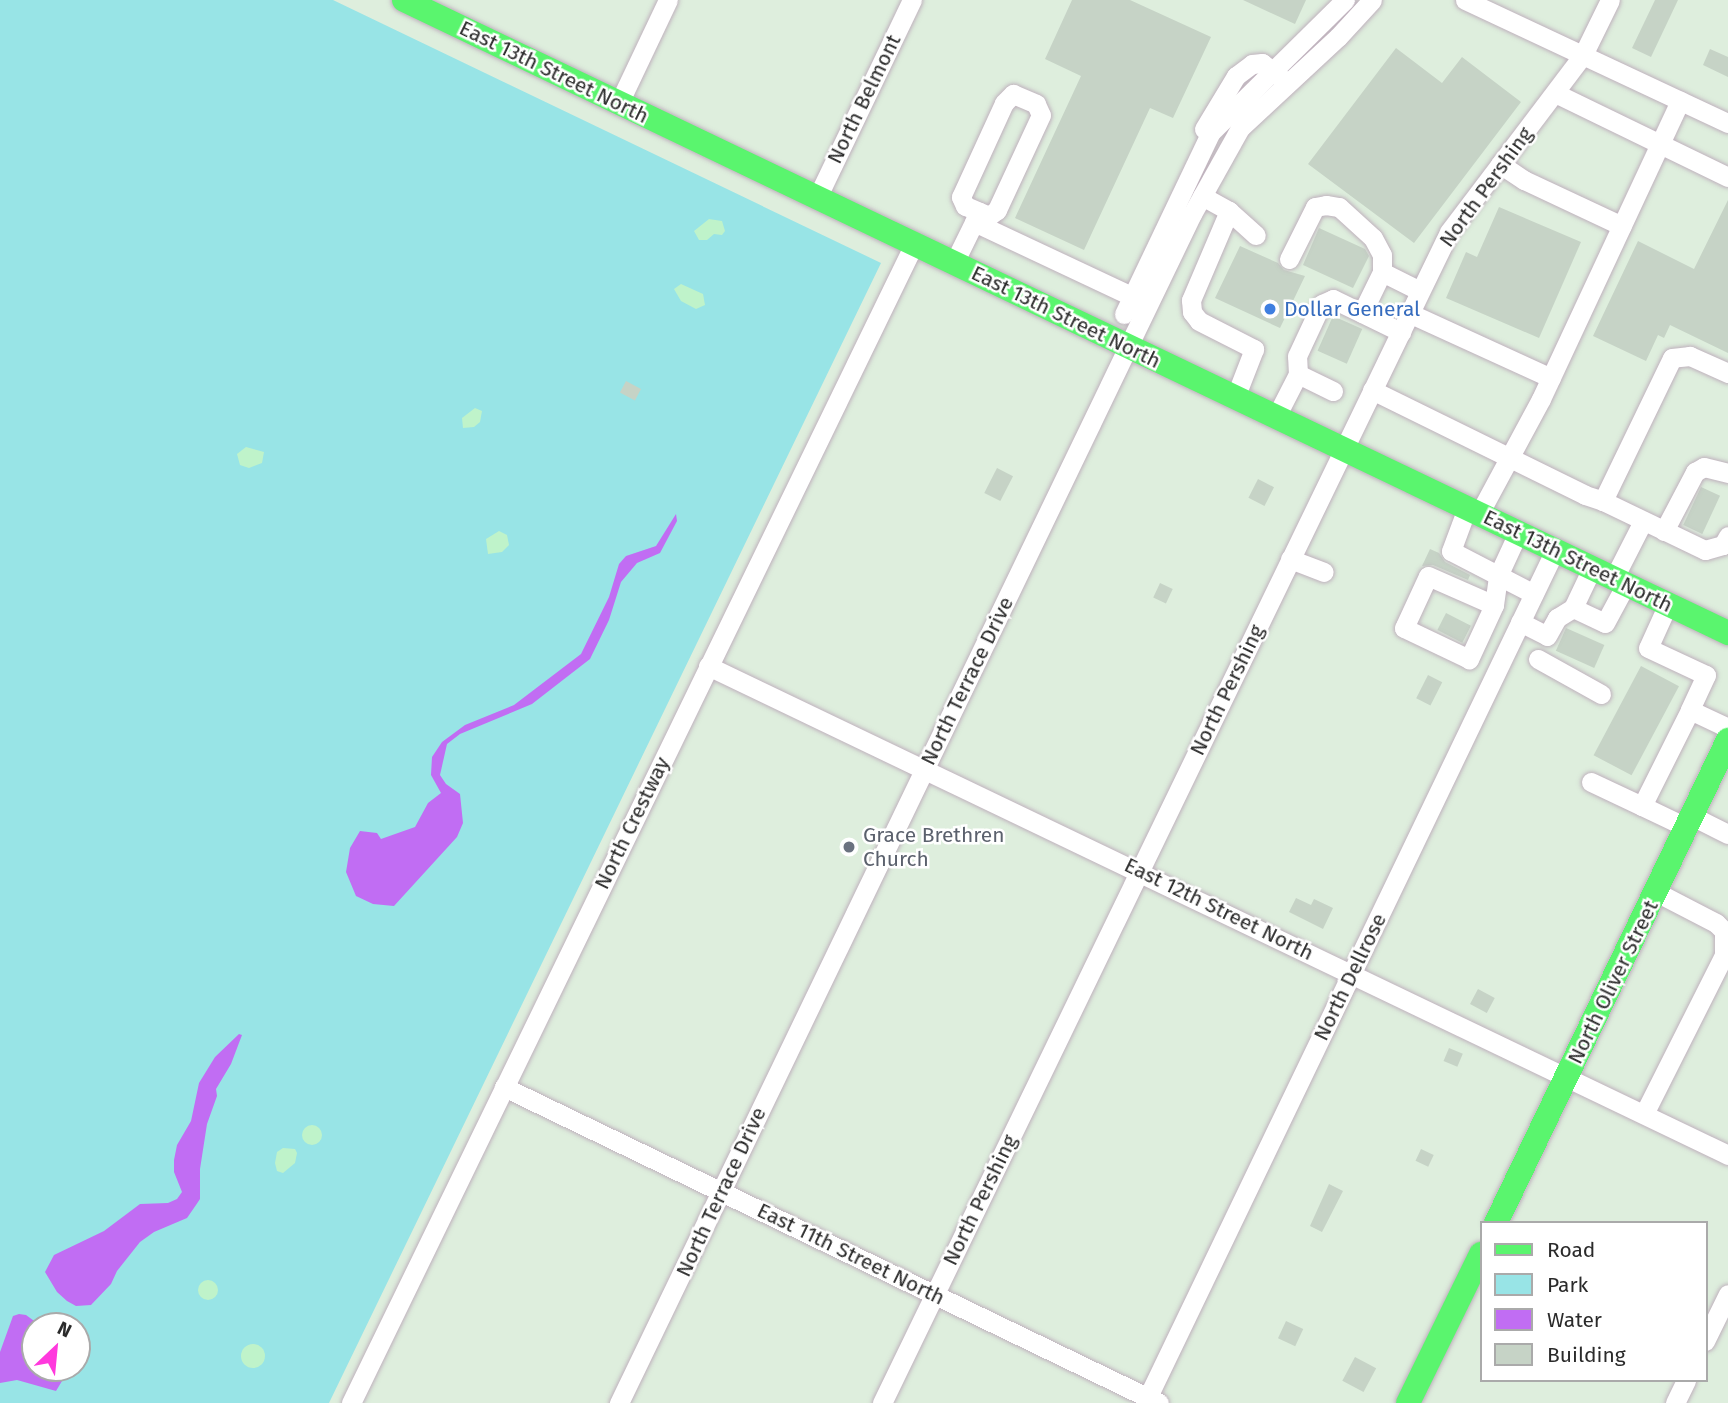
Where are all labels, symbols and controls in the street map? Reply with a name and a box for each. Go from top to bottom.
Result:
street label: East 13th Street North [455,15,653,129]
street label: North Belmont [822,30,906,168]
street label: North Pershing [1434,122,1538,252]
street label: East 13th Street North [967,260,1165,374]
place label: Dollar General [1284,296,1420,322]
marker: Dollar General [1262,301,1278,317]
street label: East 13th Street North [1479,504,1677,618]
street label: North Terrace Drive [915,593,1019,769]
street label: North Pershing [1184,621,1270,759]
street label: North Crestway [589,753,675,893]
place label: Grace Brethren Church [863,822,1004,872]
marker: Grace Brethren Church [841,839,857,855]
street label: East 12th Street North [1120,852,1318,966]
street label: North Oliver Street [1562,896,1664,1068]
street label: North Dellrose [1308,909,1392,1045]
street label: North Terrace Drive [671,1103,771,1281]
street label: North Pershing [937,1131,1023,1269]
street label: East 11th Street North [753,1198,949,1310]
legend [1480,1221,1707,1382]
text: Road [1547,1237,1595,1263]
text: Park [1547,1272,1588,1298]
text: Water [1547,1307,1602,1333]
north arrow [21,1312,91,1382]
text: N [54,1316,75,1343]
text: Building [1547,1342,1626,1368]

